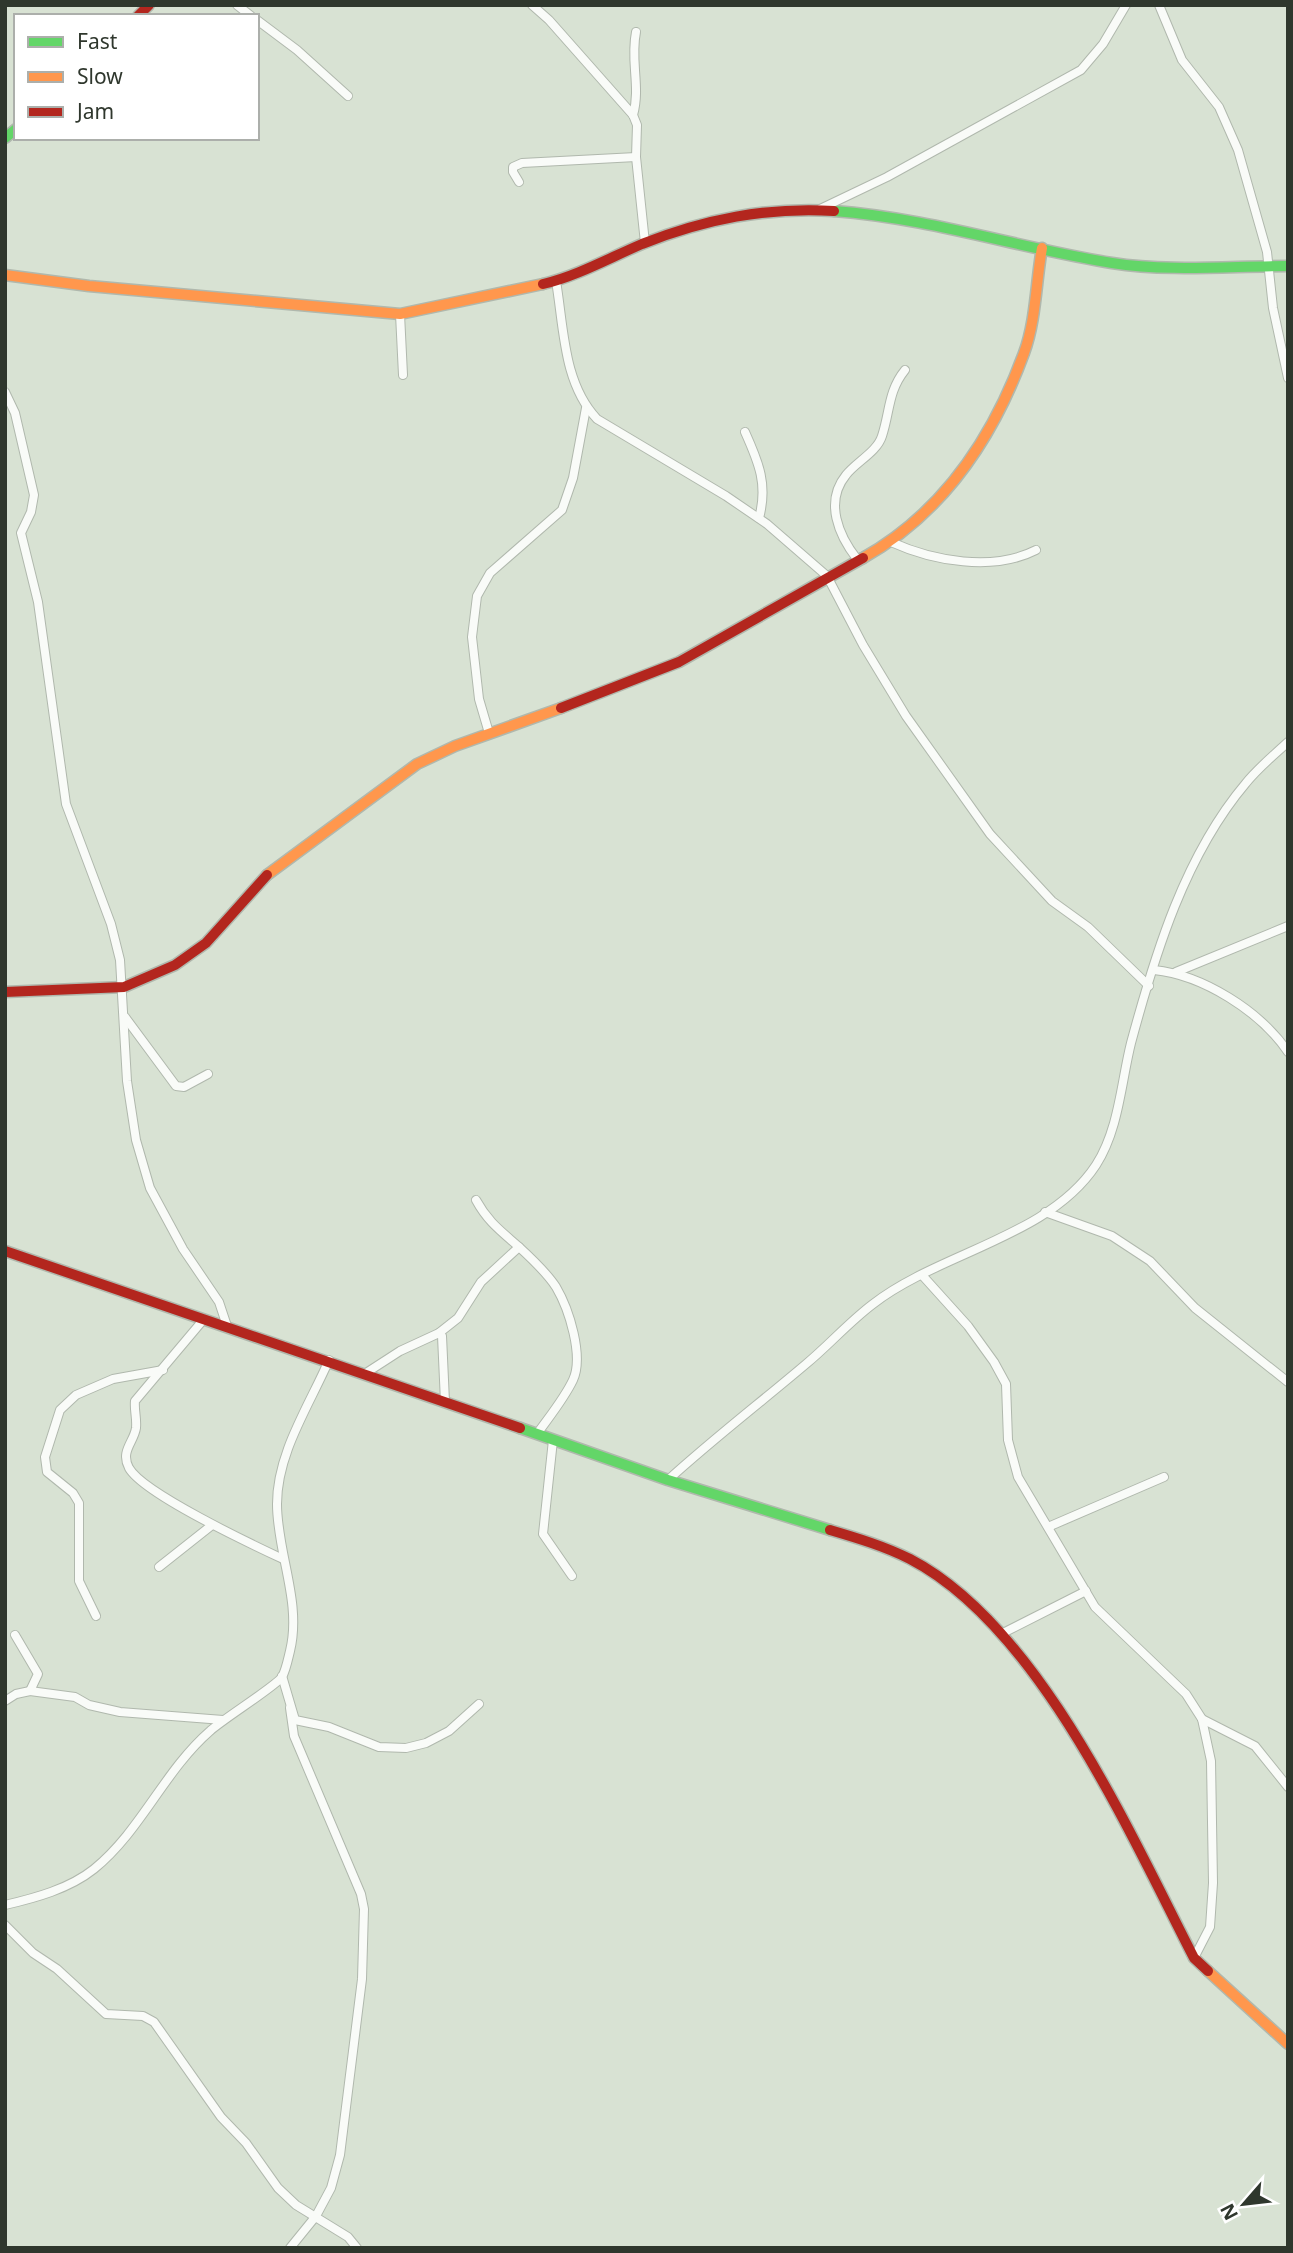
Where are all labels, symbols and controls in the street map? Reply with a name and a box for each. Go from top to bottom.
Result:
legend [14,14,259,140]
text: Fast [77,27,118,55]
text: Slow [77,62,123,90]
text: Jam [75,97,114,125]
north arrow [1209,2169,1279,2239]
text: N [1214,2199,1244,2225]

